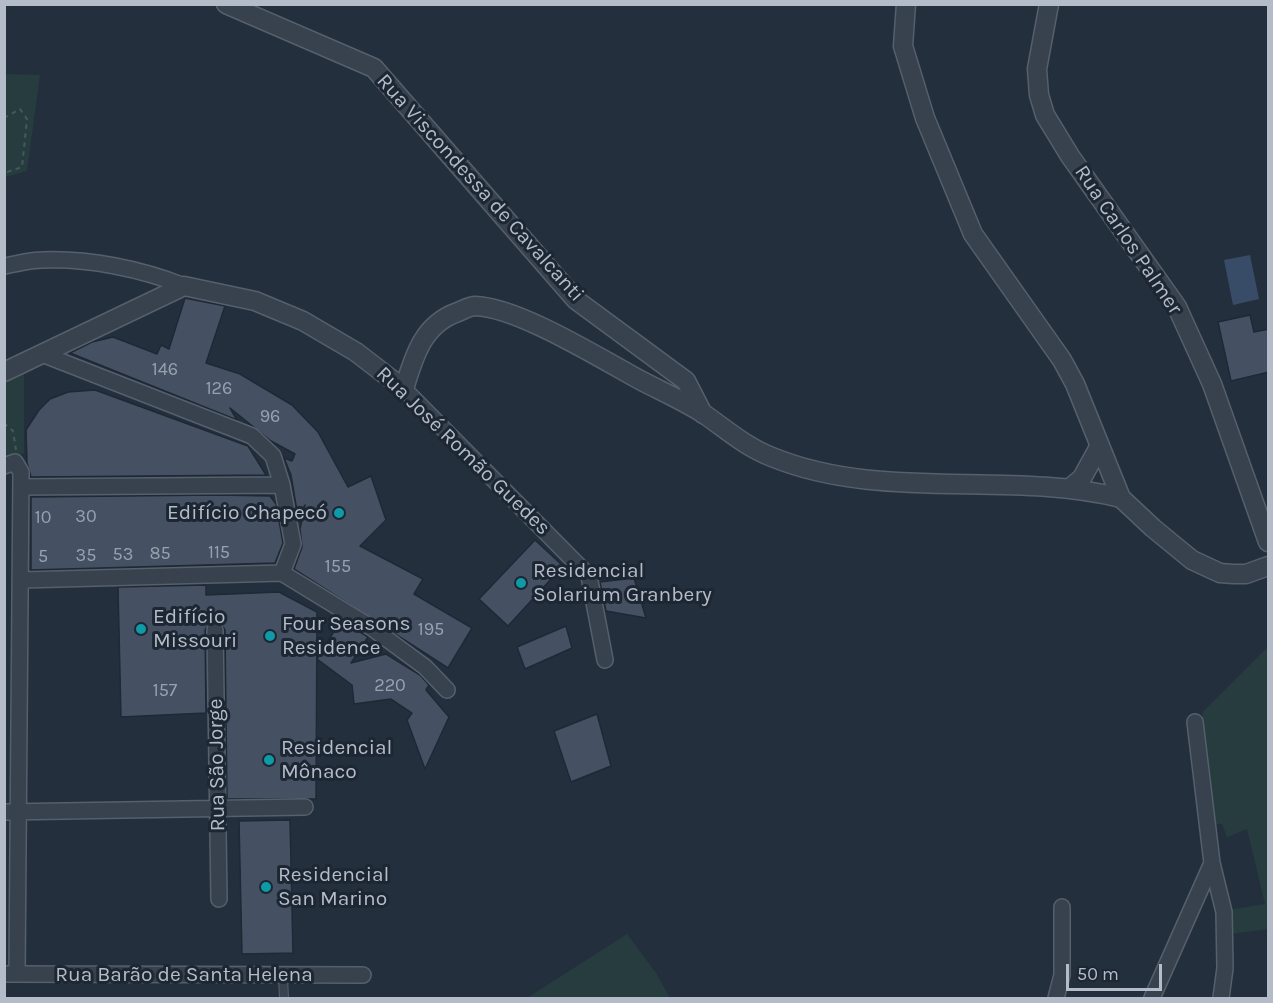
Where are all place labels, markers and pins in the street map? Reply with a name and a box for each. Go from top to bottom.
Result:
place label: Edifício Chapecó [167,500,327,526]
marker: Edifício Chapecó [332,506,346,520]
place label: Residencial Solarium Granbery [533,558,712,608]
marker: Residencial Solarium Granbery [514,576,528,590]
place label: Edifício Missouri [153,604,237,654]
place label: Four Seasons Residence [282,611,410,661]
marker: Edifício Missouri [134,622,148,636]
marker: Four Seasons Residence [263,629,277,643]
place label: Residencial Mônaco [281,735,392,785]
marker: Residencial Mônaco [262,753,276,767]
place label: Residencial San Marino [278,862,389,912]
marker: Residencial San Marino [259,880,273,894]

